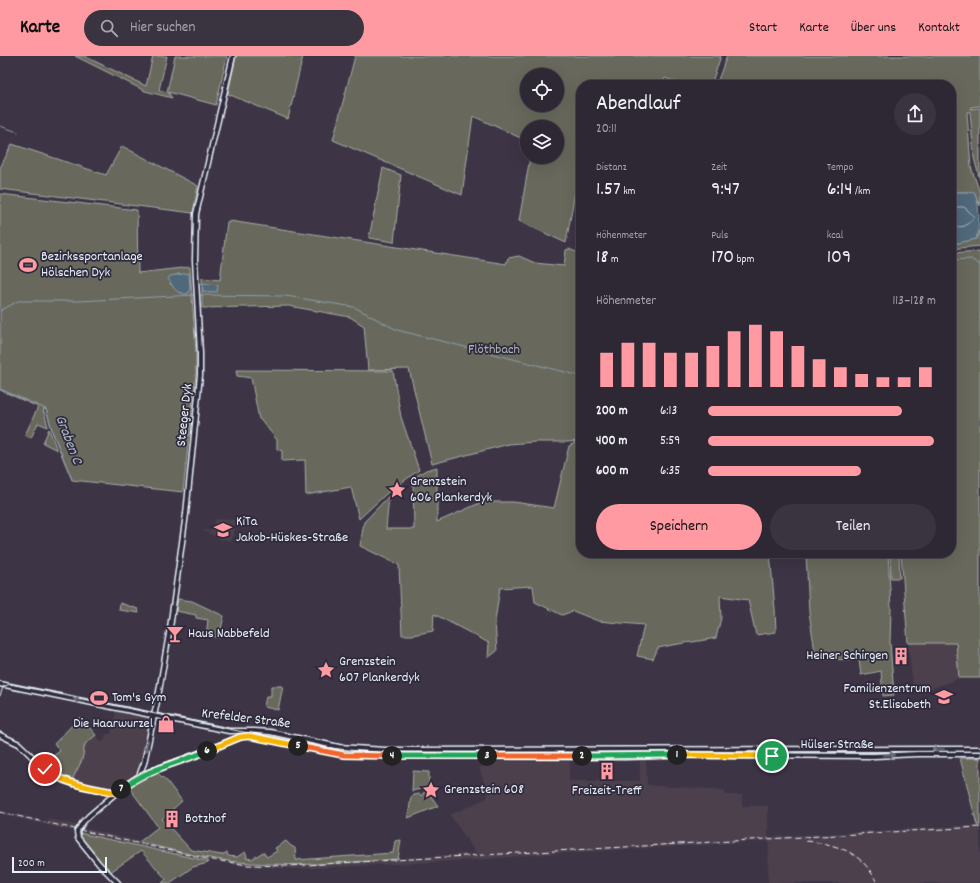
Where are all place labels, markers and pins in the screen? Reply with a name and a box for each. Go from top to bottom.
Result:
place label: Bezirkssportanlage Hölschen Dyk [41,247,143,283]
sports icon: Bezirkssportanlage Hölschen Dyk [18,255,38,275]
place label: Grenzstein 606 Plankerdyk [410,472,493,508]
place icon: Grenzstein 606 Plankerdyk [387,480,407,500]
place label: KiTa Jakob-Hüskes-Straße [236,512,348,548]
school or university icon: KiTa Jakob-Hüskes-Straße [213,520,233,540]
bar icon: Haus Nabbefeld [165,624,185,644]
place label: Haus Nabbefeld [188,624,270,644]
place label: Heiner Schirgen [806,646,888,666]
building icon: Heiner Schirgen [891,646,911,666]
place label: Grenzstein 607 Plankerdyk [339,652,420,688]
place icon: Grenzstein 607 Plankerdyk [316,660,336,680]
place label: Familienzentrum St.Elisabeth [844,679,931,715]
school or university icon: Familienzentrum St.Elisabeth [934,687,954,707]
sports icon: Tom's Gym [89,688,109,708]
place label: Tom's Gym [112,688,166,708]
place label: Die Haarwurzel [73,714,154,734]
shop icon: Die Haarwurzel [156,714,176,734]
pin: 5 [288,736,308,756]
pin [755,739,789,773]
pin: 6 [197,741,217,761]
pin: 1 [667,745,687,765]
pin: 4 [382,746,402,766]
pin: 3 [477,746,497,766]
pin: 2 [572,746,592,766]
pin [28,752,62,786]
building icon: Freizeit-Treff [597,761,617,781]
pin: 7 [111,779,131,799]
place icon: Grenzstein 608 [421,780,441,800]
place label: Grenzstein 608 [444,780,524,800]
place label: Freizeit-Treff [572,781,642,801]
building icon: Botzhof [162,809,182,829]
place label: Botzhof [185,809,227,829]

